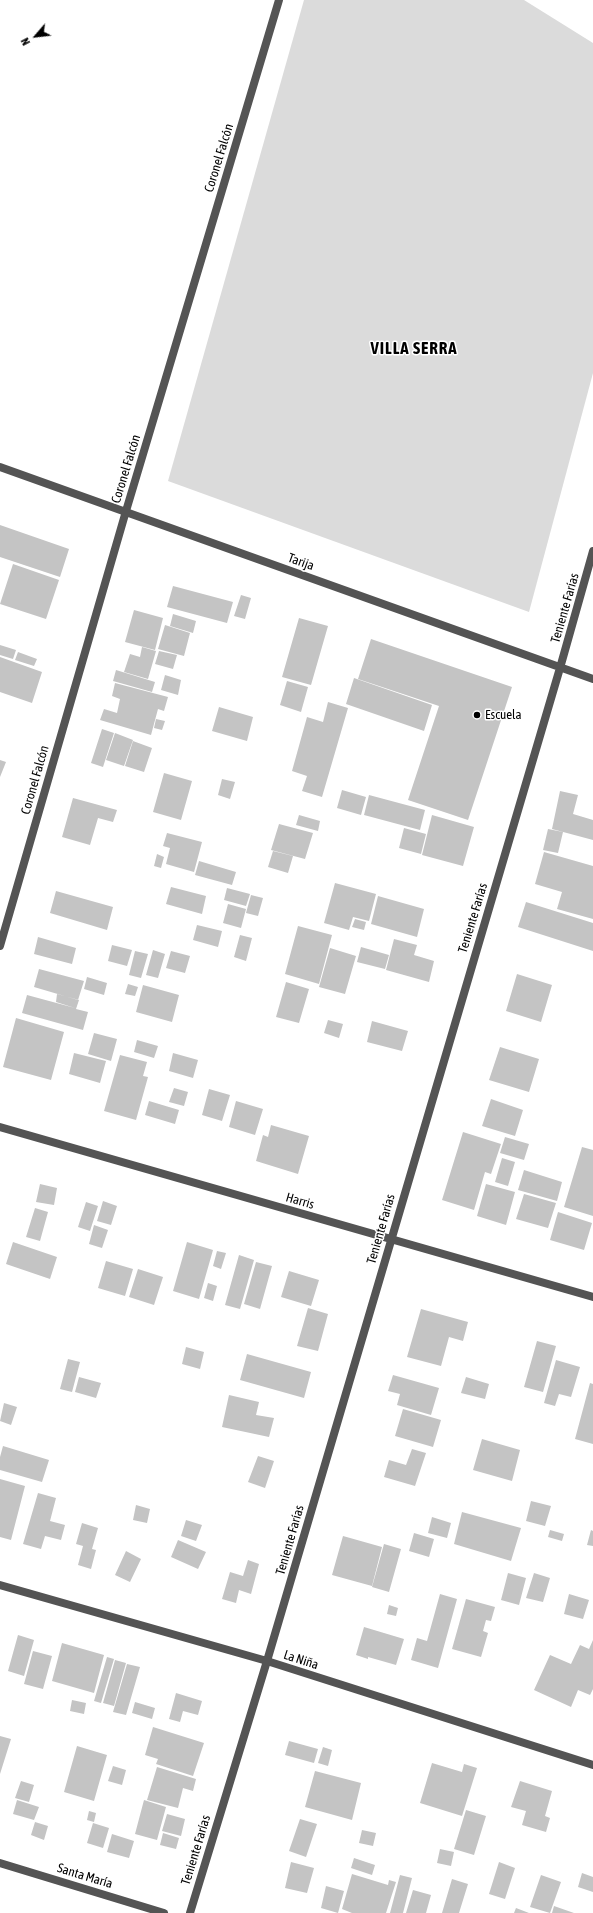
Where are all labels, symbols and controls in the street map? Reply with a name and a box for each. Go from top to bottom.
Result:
north arrow [16,16,56,56]
text: N [19,36,32,47]
street label: Coronel Falcón [201,122,237,194]
district label: VILLA SERRA [370,339,458,359]
street label: Coronel Falcón [108,433,144,505]
street label: Tarija [286,550,316,574]
street label: Teniente Farías [548,571,582,645]
place label: Escuela [485,707,522,723]
marker: Escuela [472,710,482,720]
street label: Coronel Falcón [18,744,52,816]
street label: Teniente Farías [455,881,491,955]
street label: Harris [284,1190,316,1212]
street label: Teniente Farías [364,1192,398,1266]
street label: Teniente Farías [273,1503,307,1577]
street label: La Niña [282,1647,320,1673]
street label: Teniente Farías [178,1813,214,1887]
street label: Santa María [55,1860,115,1892]

